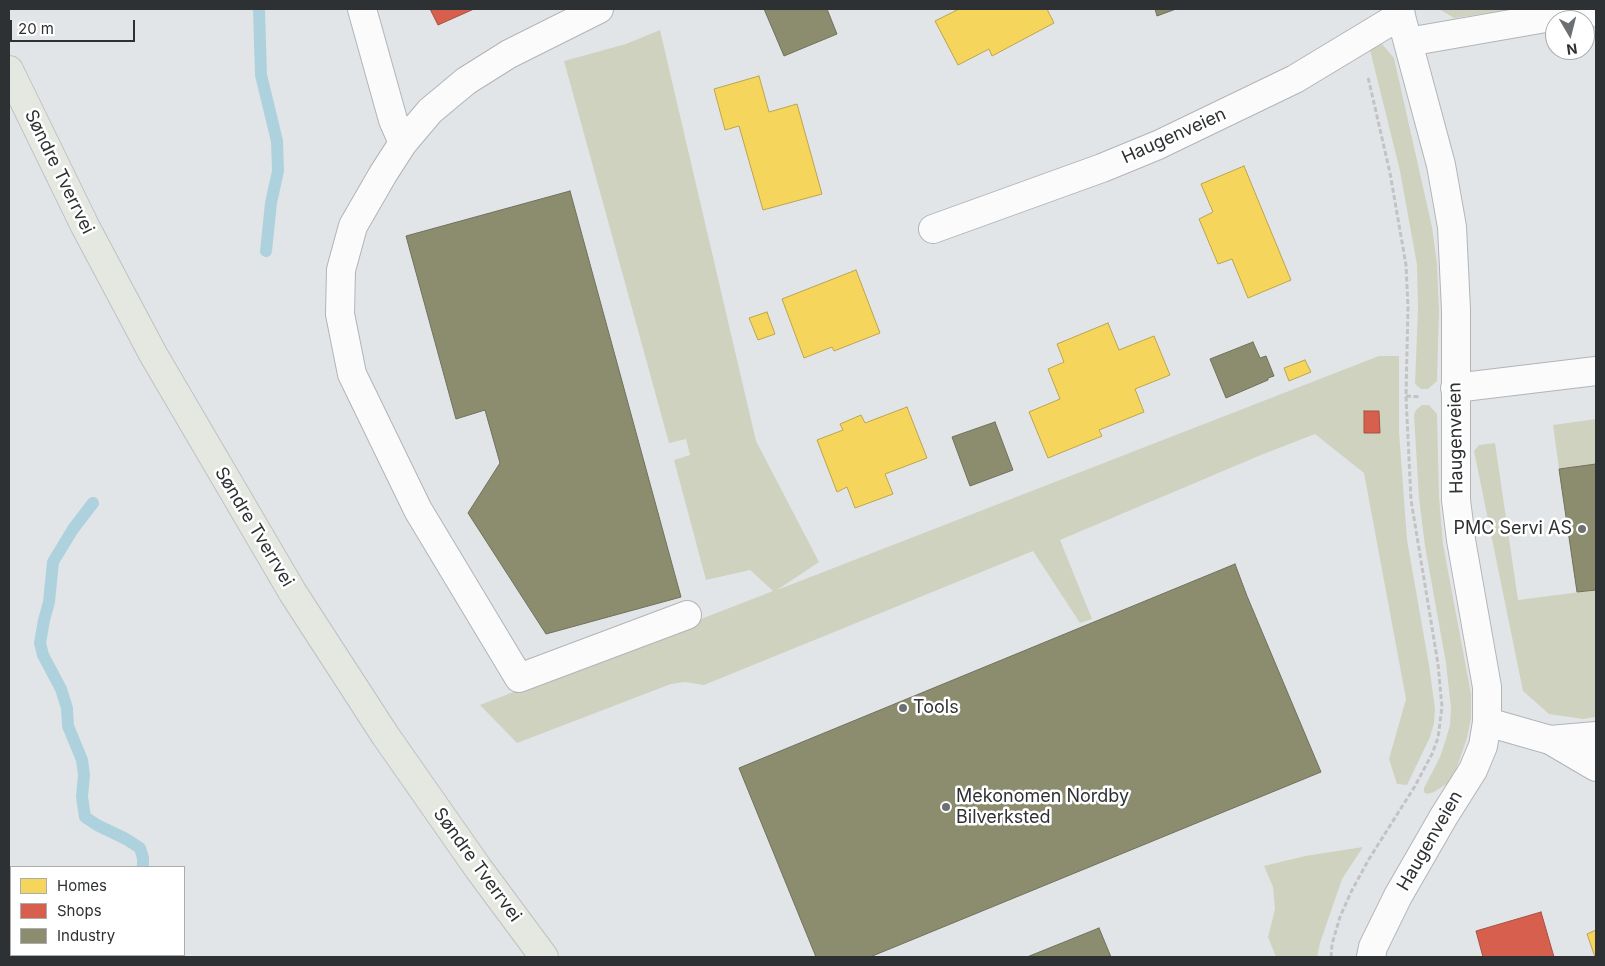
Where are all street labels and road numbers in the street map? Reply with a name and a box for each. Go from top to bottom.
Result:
street label: Haugenveien [1119,103,1229,169]
street label: Søndre Tverrvei [20,106,98,238]
street label: Haugenveien [1444,382,1468,494]
street label: Søndre Tverrvei [210,463,298,591]
street label: Haugenveien [1393,787,1467,895]
street label: Søndre Tverrvei [428,804,526,926]

